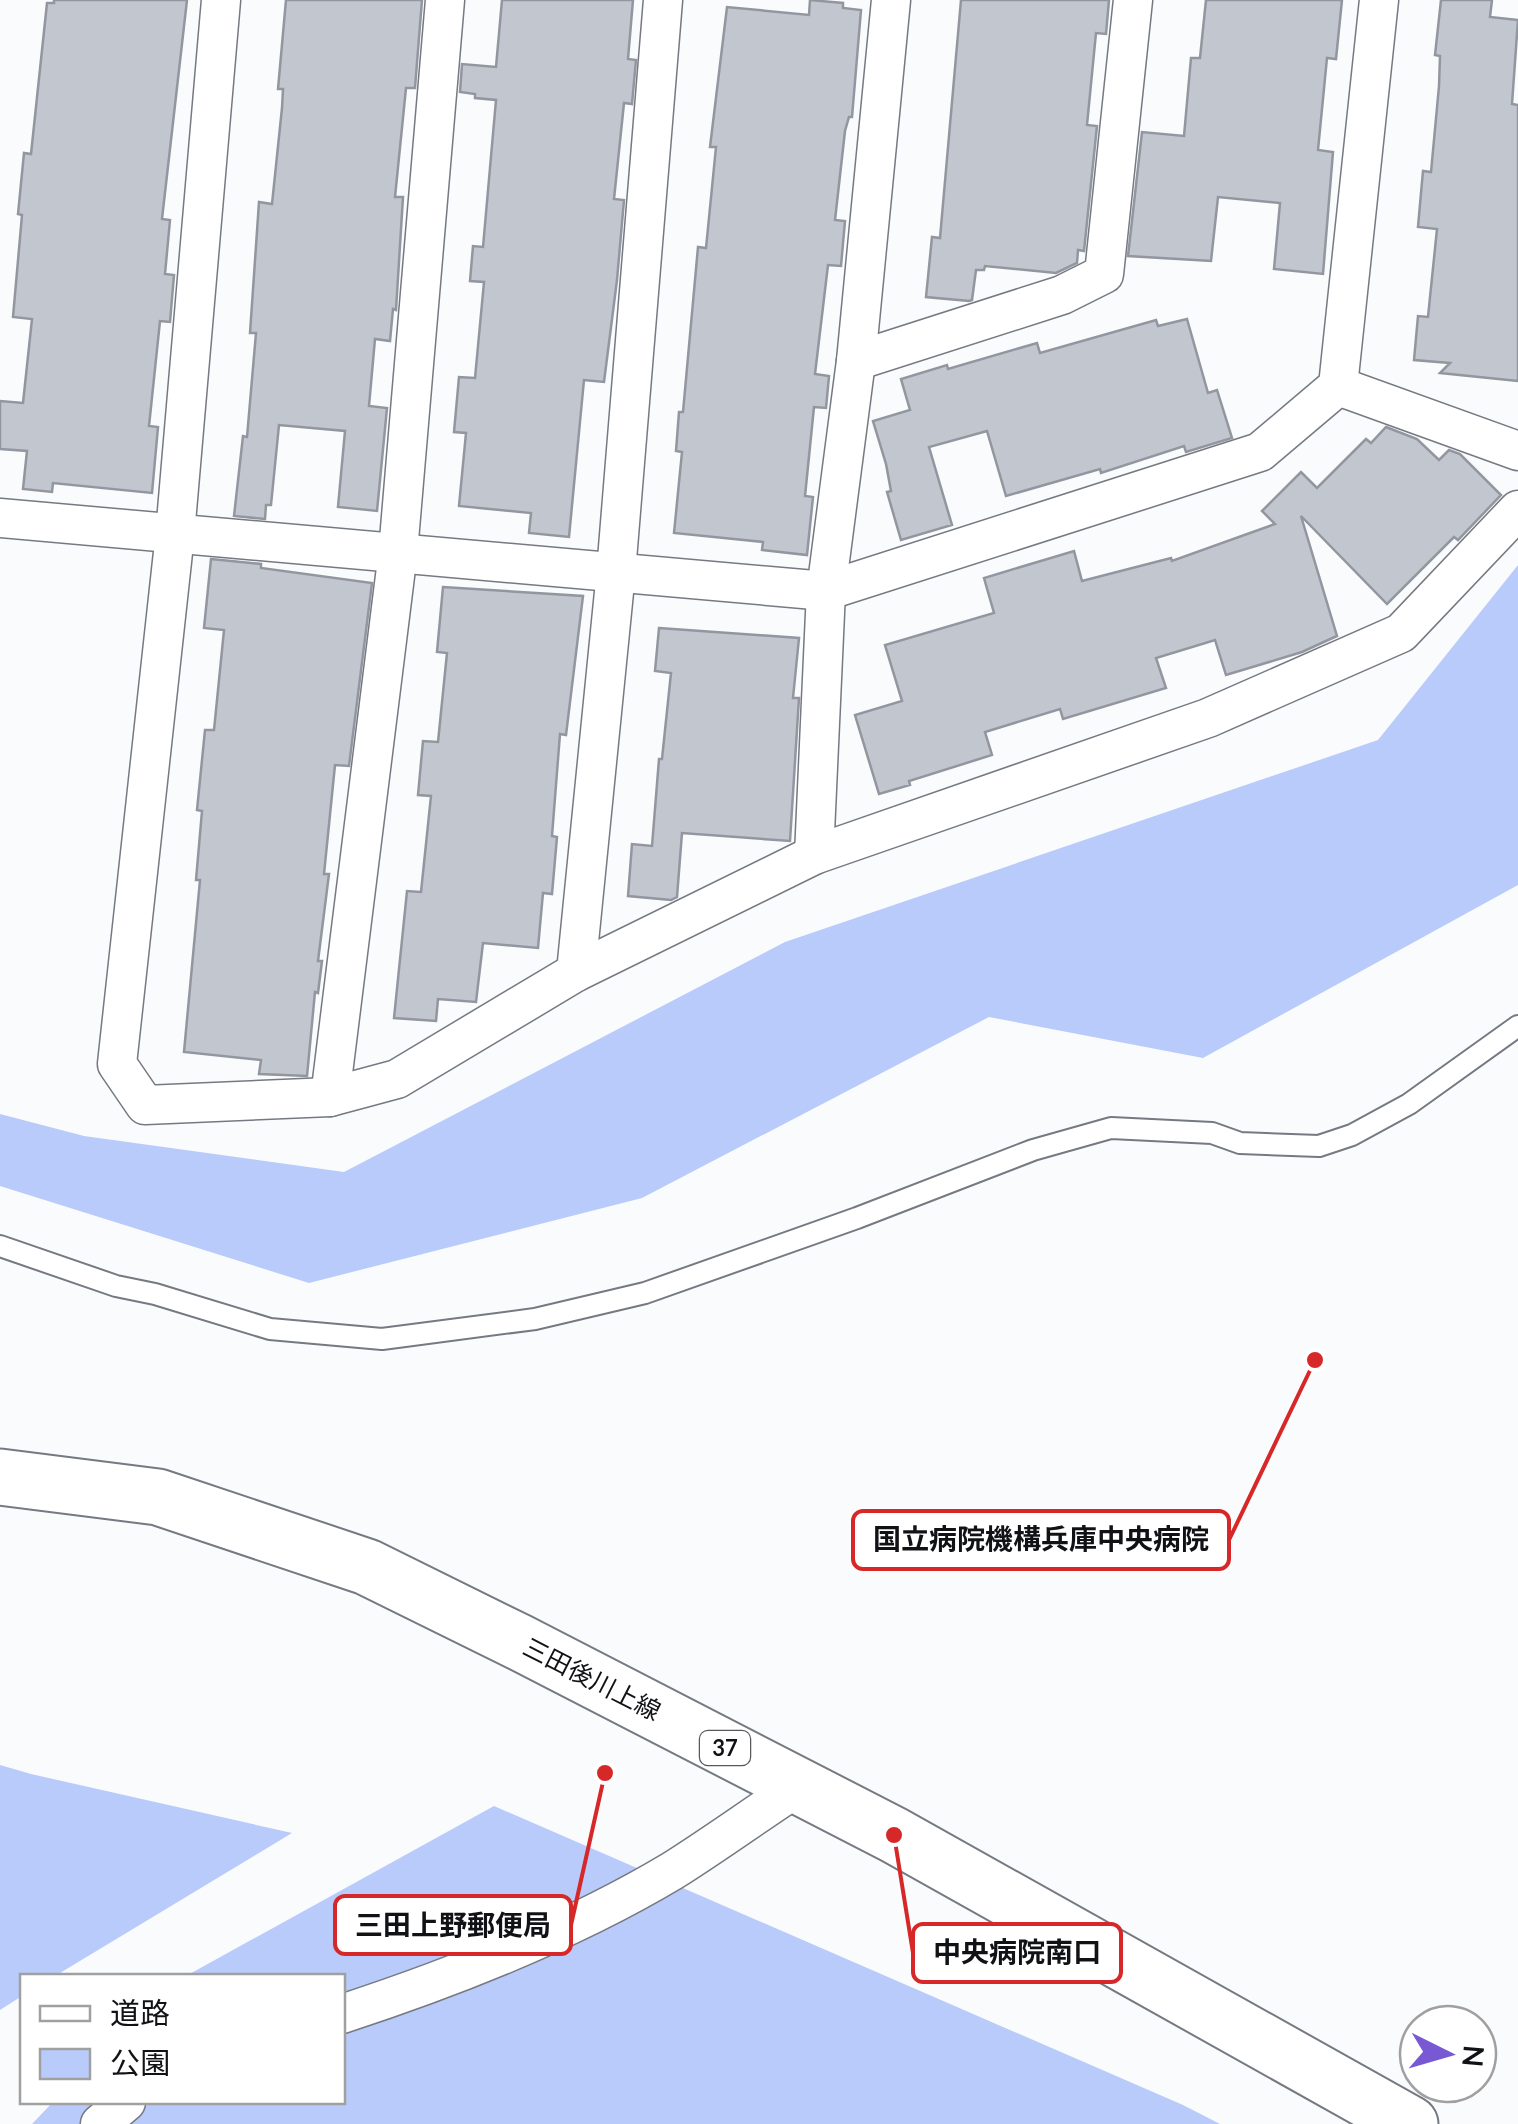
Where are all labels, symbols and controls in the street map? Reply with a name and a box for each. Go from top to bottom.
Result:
callout: 国立病院機構兵庫中央病院 [853,1511,1229,1569]
text: 国立病院機構兵庫中央病院 [873,1521,1209,1555]
street label: 三田後川上線 [519,1631,666,1726]
road number: 37 [700,1731,750,1765]
callout: 三田上野郵便局 [335,1896,571,1954]
text: 三田上野郵便局 [355,1907,551,1941]
callout: 中央病院南口 [913,1924,1121,1982]
text: 中央病院南口 [933,1934,1101,1968]
legend [20,1974,345,2104]
text: 道路 [110,1994,170,2030]
north arrow [1398,2004,1498,2104]
text: 公園 [110,2044,170,2080]
text: N [1456,2044,1492,2068]

